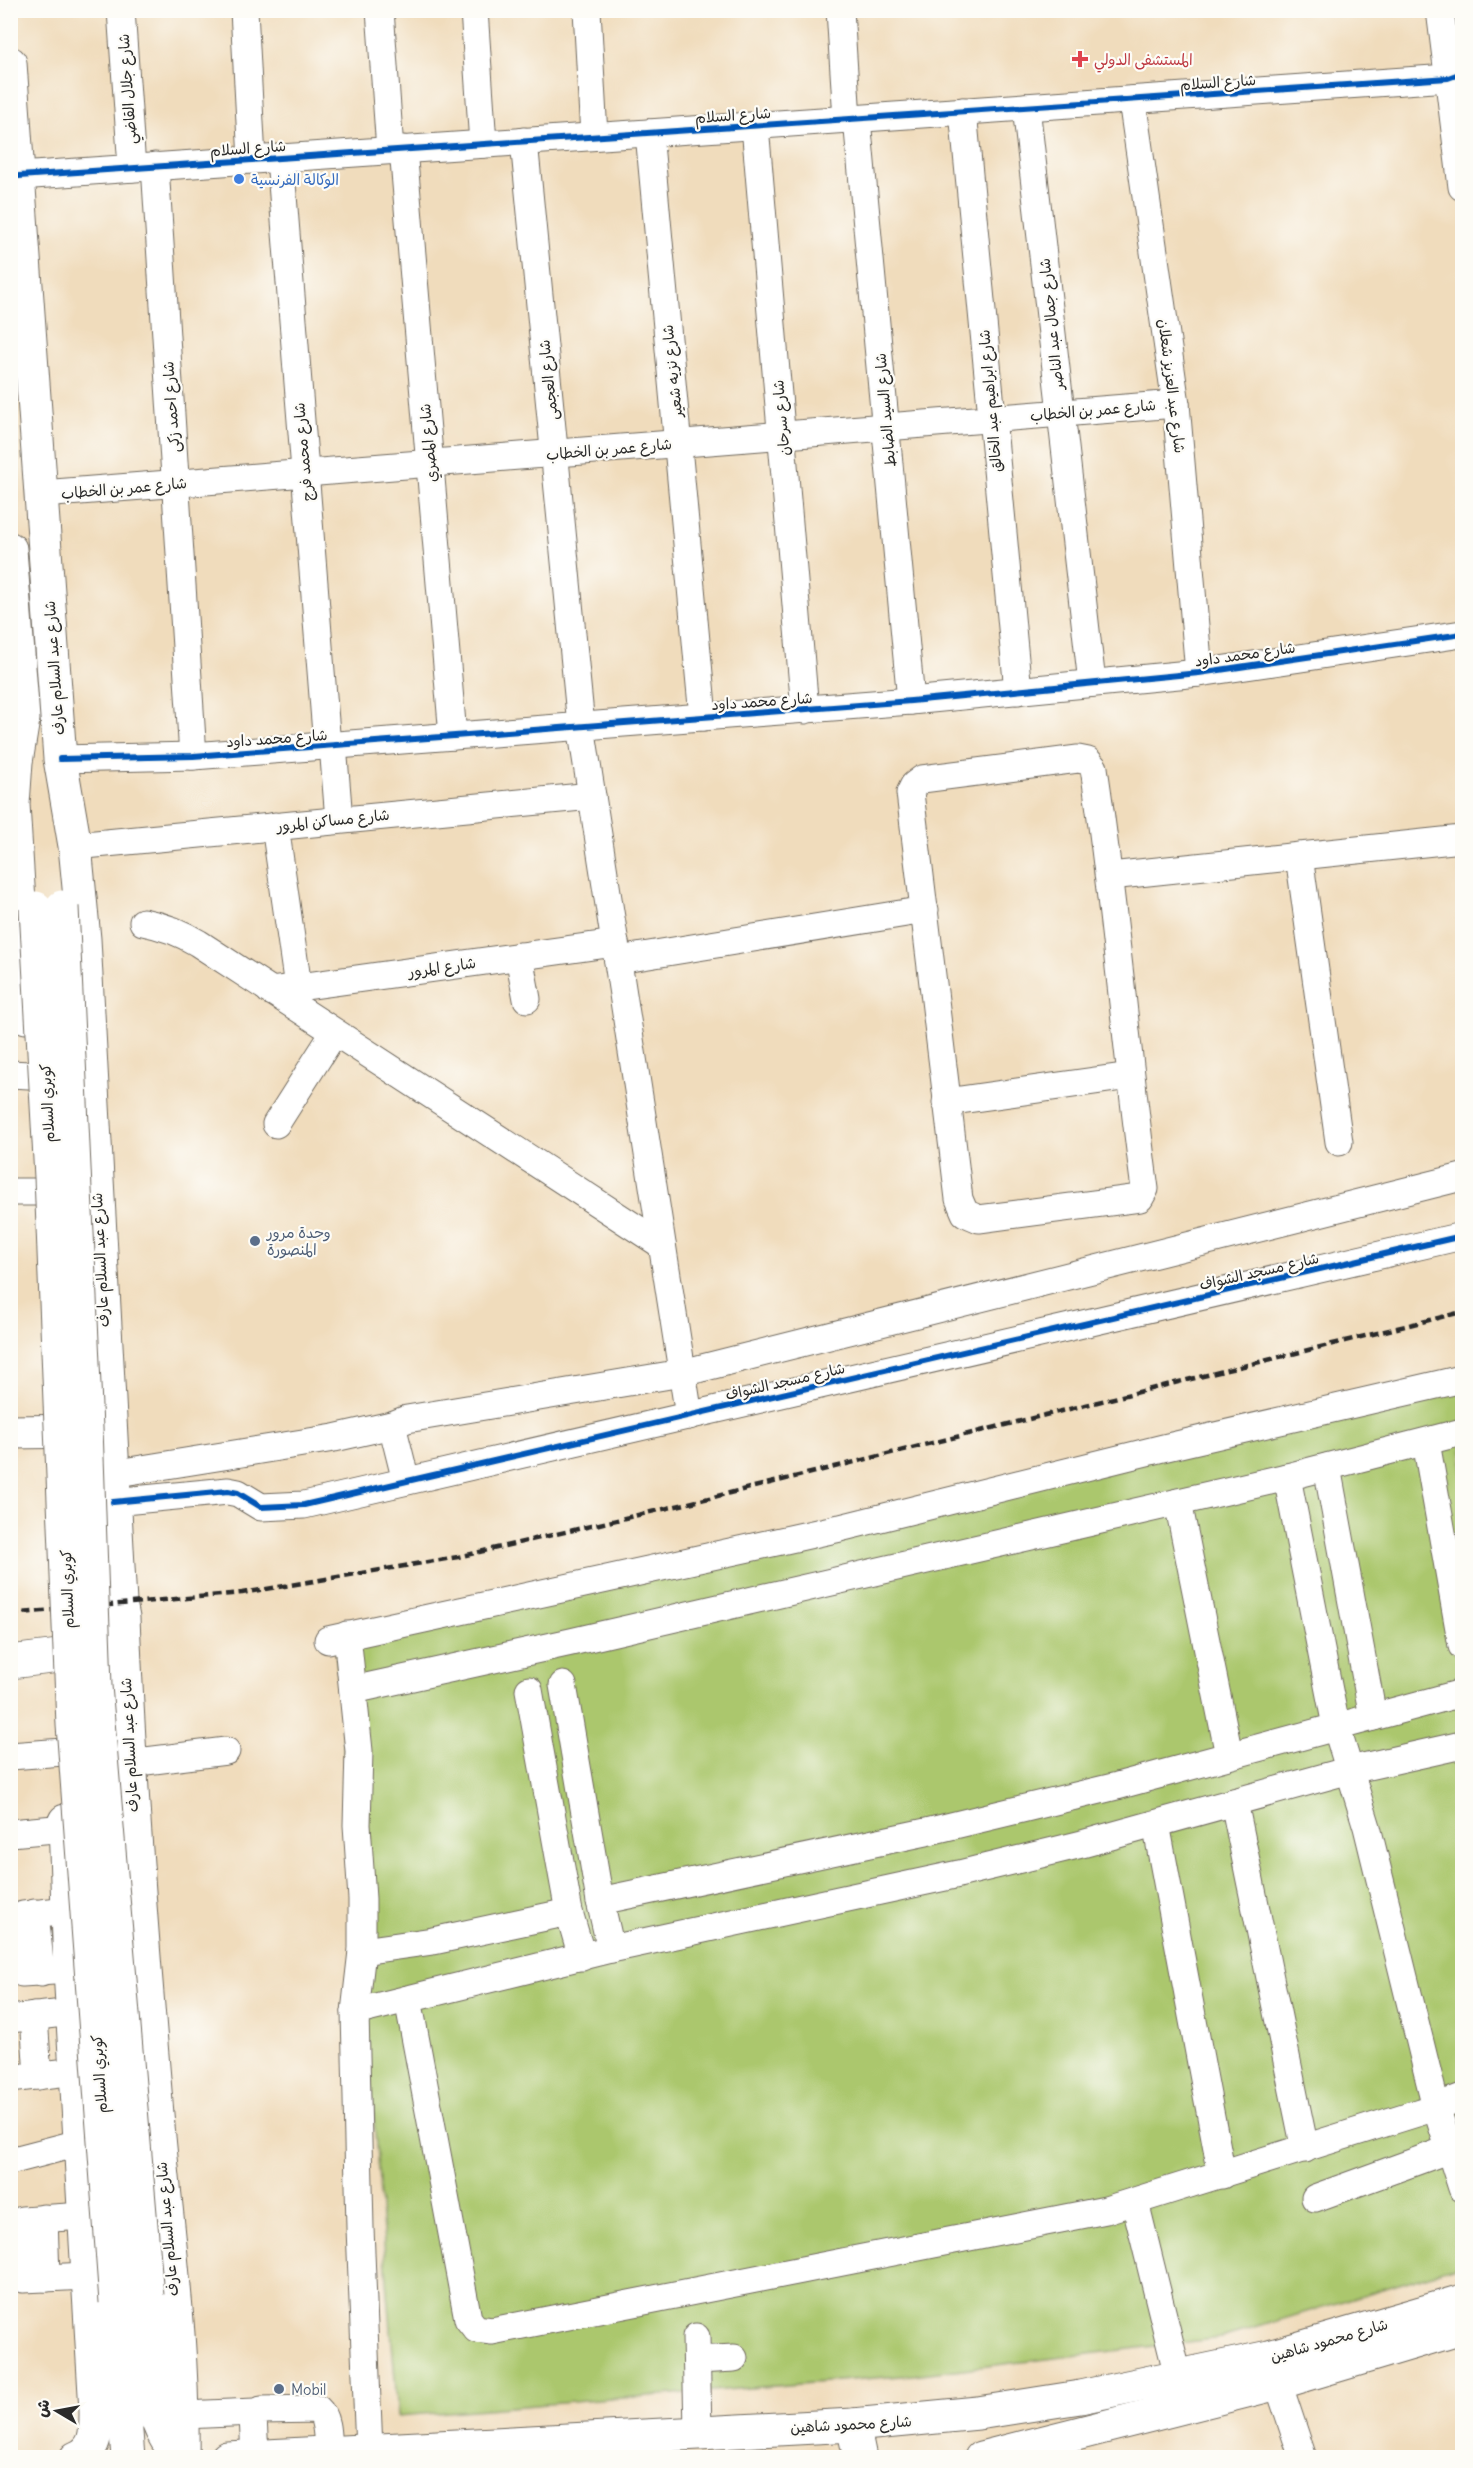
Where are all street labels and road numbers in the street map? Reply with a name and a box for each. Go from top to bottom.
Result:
street label: شارع جلال القاضي [114,33,144,145]
street label: شارع السلام [1179,70,1257,96]
street label: شارع السلام [694,103,772,129]
street label: شارع السلام [209,136,287,162]
street label: شارع جمال عبد الناصر [1035,257,1068,392]
street label: شارع عبد العزيز شعلان [1153,318,1190,454]
street label: شارع نزيه شعير [658,324,688,420]
street label: شارع ابراهيم عبد الخالق [974,329,1009,473]
street label: شارع العجمى [534,339,563,421]
street label: شارع السيد الضابط [871,352,900,468]
street label: شارع احمد زكى [158,361,185,453]
street label: شارع سرحان [768,379,795,457]
street label: شارع عمر بن الخطاب [1029,395,1157,426]
street label: شارع محمد فرج [289,402,318,502]
street label: شارع المصري [415,403,443,483]
street label: شارع عمر بن الخطاب [545,434,673,465]
street label: شارع عمر بن الخطاب [60,473,188,504]
street label: شارع عبد السلام عارف [40,600,70,736]
street label: شارع محمد داود [1194,638,1297,671]
street label: شارع محمد داود [711,688,813,715]
street label: شارع محمد داود [226,725,328,752]
street label: شارع مساكن المرور [275,805,391,836]
street label: شارع المرور [406,953,477,982]
street label: كوبري السلام [35,1063,61,1143]
street label: شارع عبد السلام عارف [87,1192,115,1328]
street label: شارع مسجد الشواف [1197,1248,1321,1295]
street label: شارع مسجد الشواف [723,1358,847,1405]
street label: كوبري السلام [56,1549,80,1629]
street label: شارع عبد السلام عارف [116,1677,144,1813]
street label: كوبري السلام [87,2034,113,2114]
street label: شارع عبد السلام عارف [152,2161,184,2297]
street label: شارع محمود شاهين [1268,2314,1390,2367]
street label: شارع محمود شاهين [790,2411,912,2438]

